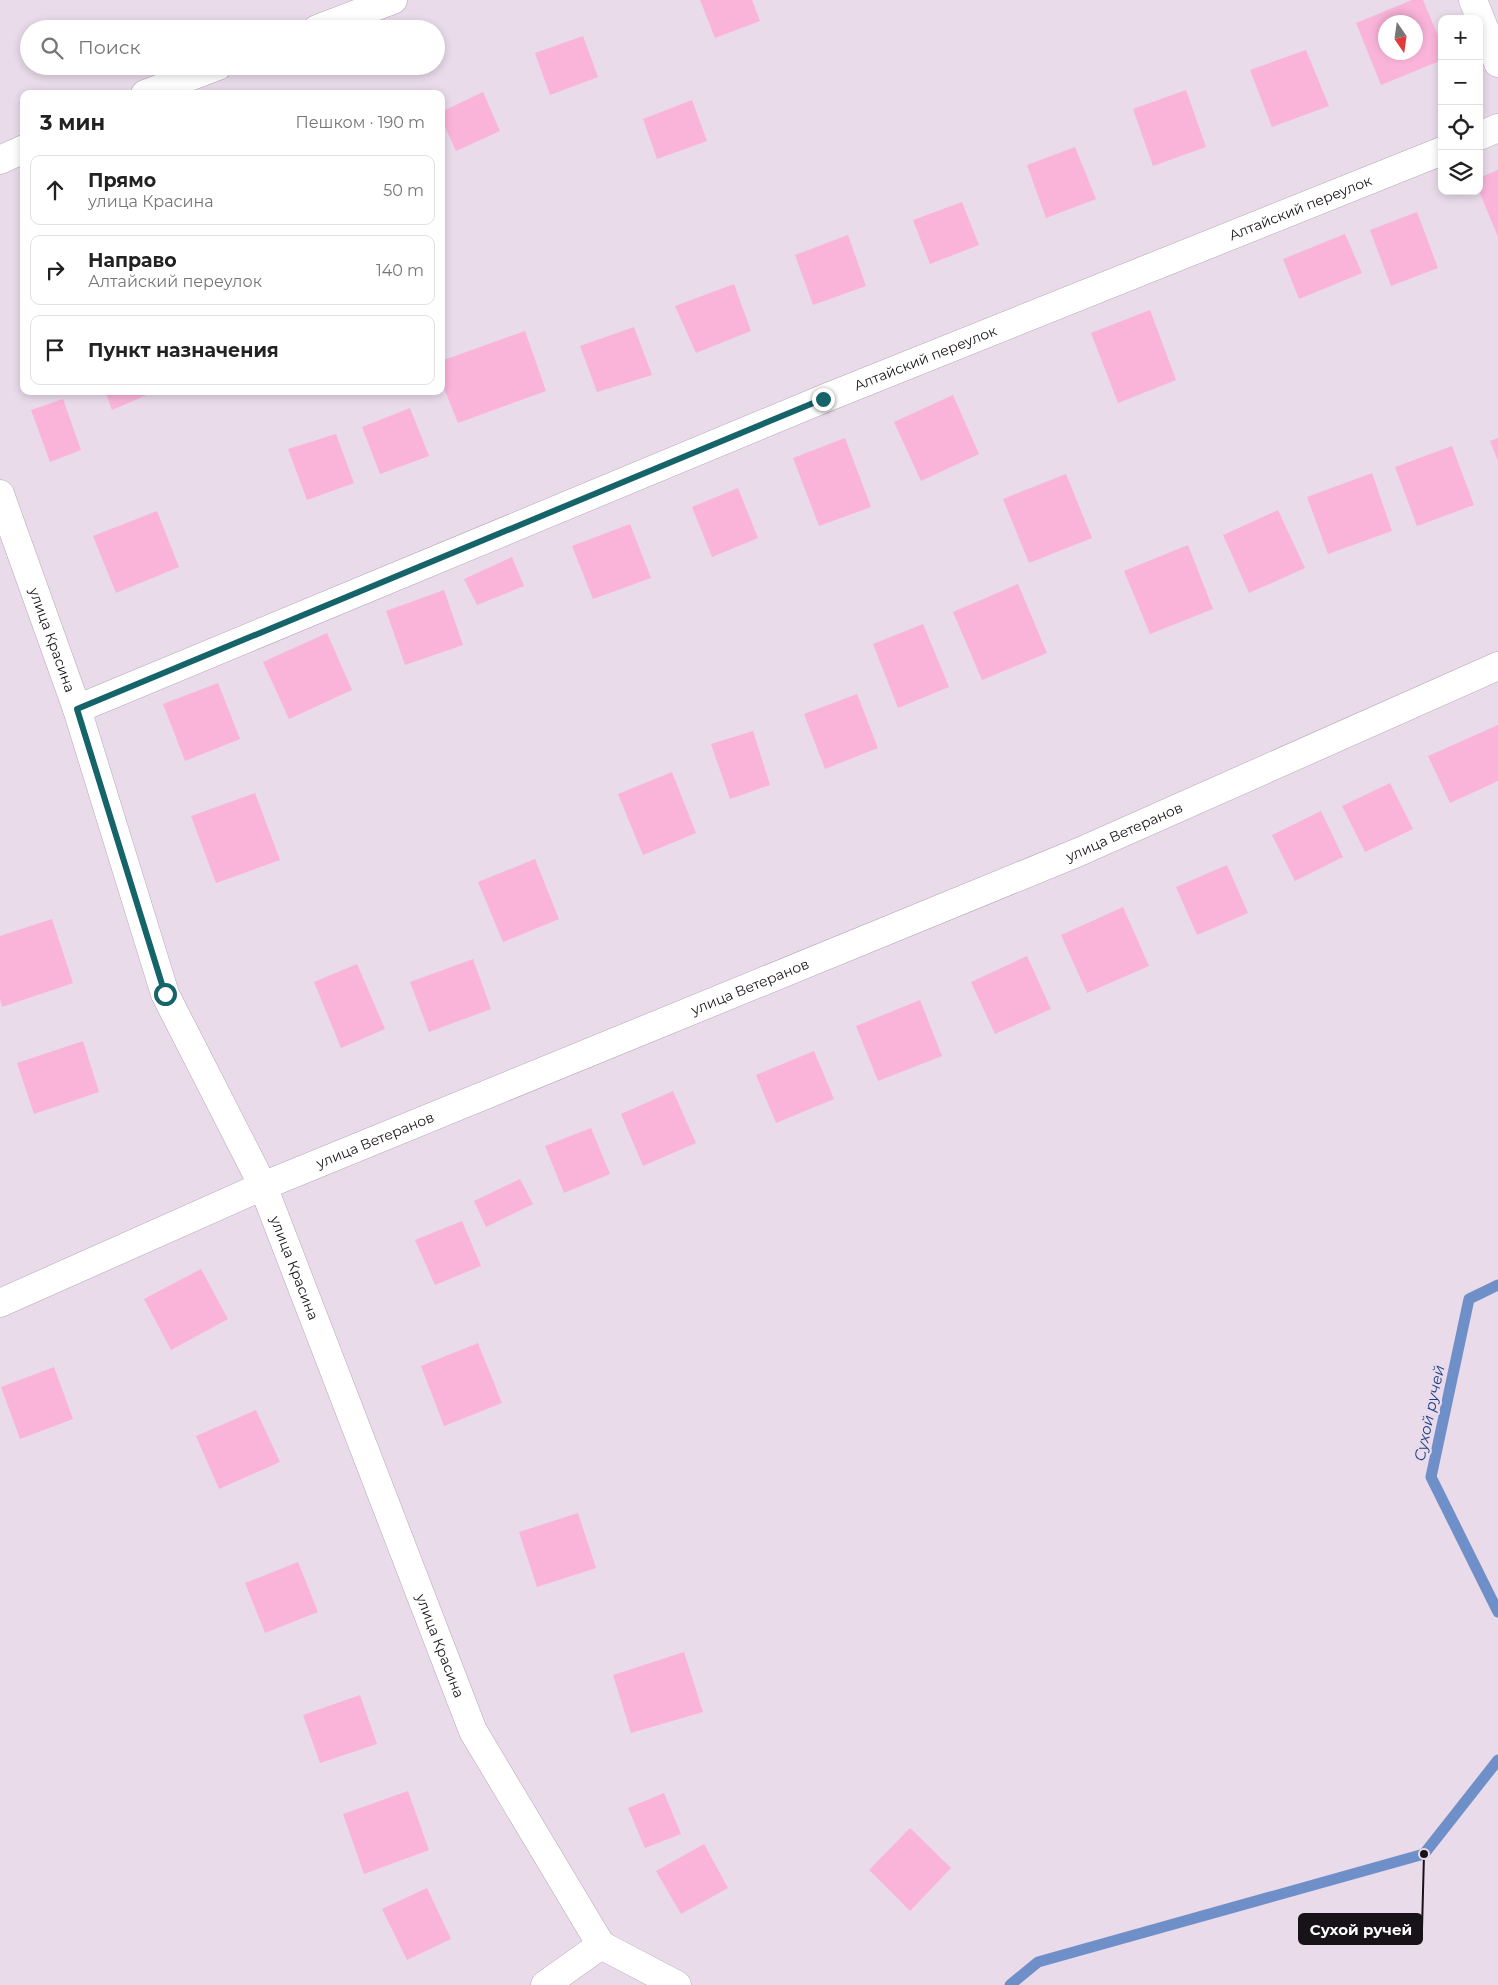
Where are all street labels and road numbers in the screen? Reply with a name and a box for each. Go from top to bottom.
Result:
street label: Алтайский переулок [1226,171,1374,244]
street label: Алтайский переулок [851,321,999,395]
street label: улица Красина [25,584,79,695]
street label: улица Ветеранов [1062,798,1185,866]
street label: улица Ветеранов [687,955,812,1019]
street label: улица Ветеранов [313,1108,437,1173]
street label: улица Красина [266,1212,323,1322]
street label: улица Красина [412,1590,468,1700]

